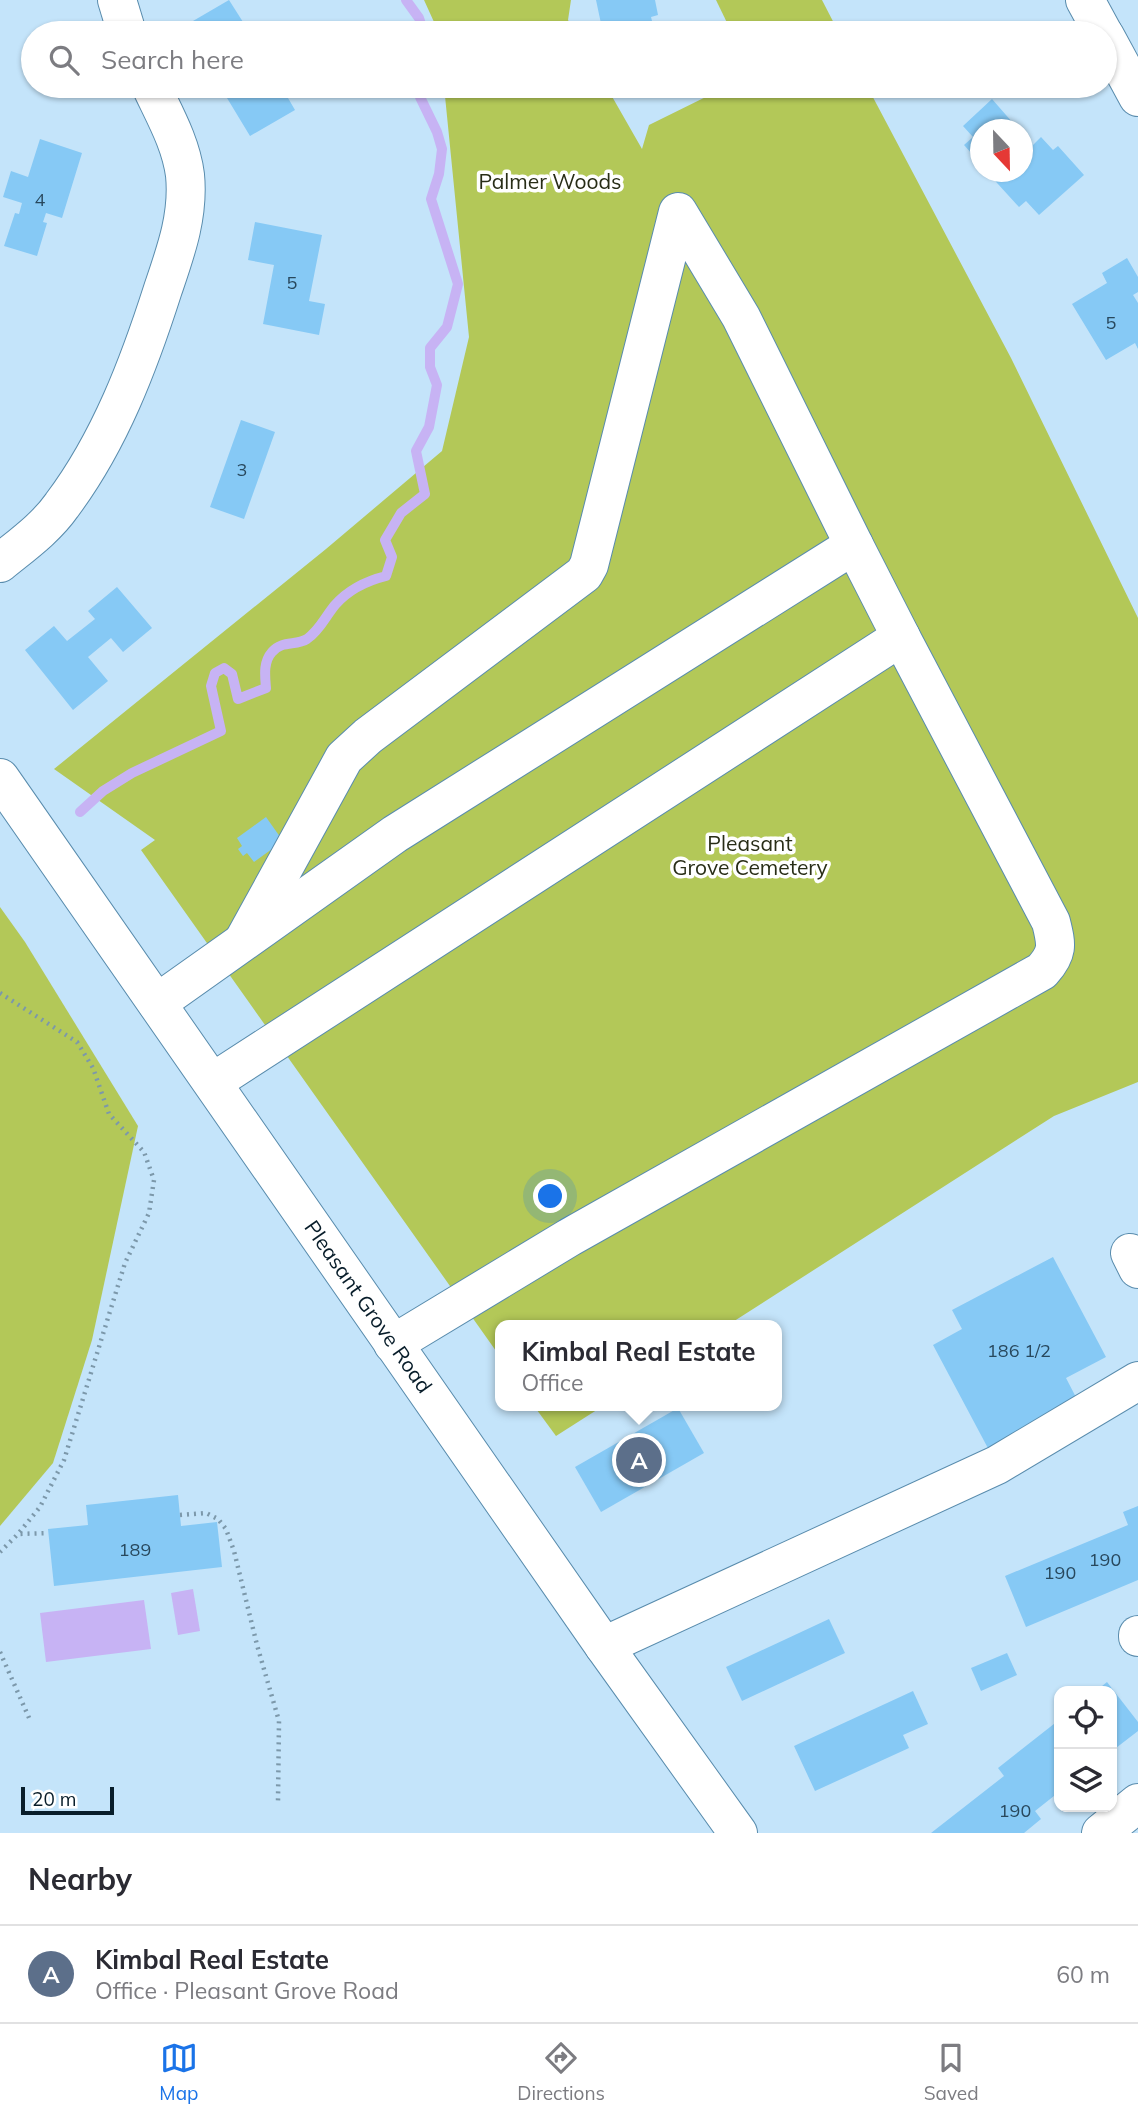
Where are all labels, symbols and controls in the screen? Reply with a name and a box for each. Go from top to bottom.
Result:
search box [21,21,1117,98]
icon: search [45,41,83,79]
text: Search here [101,43,244,76]
north arrow [970,119,1033,182]
park label: Palmer Woods [479,168,621,194]
house number: 4 [35,188,46,211]
house number: 5 [287,271,298,294]
house number: 5 [1106,311,1117,334]
house number: 3 [237,458,247,481]
park label: Pleasant Grove Cemetery [672,830,828,880]
your location [533,1179,567,1213]
street label: Pleasant Grove Road [299,1215,438,1398]
popup [495,1320,782,1411]
text: Kimbal Real Estate [521,1335,756,1368]
house number: 186 1/2 [987,1339,1051,1362]
text: Office [521,1368,584,1397]
pin: A [616,1434,662,1486]
house number: 189 [119,1538,151,1561]
house number: 190 [1089,1548,1121,1571]
house number: 190 [1044,1561,1076,1584]
map controls [1054,1686,1117,1812]
button: locate [1054,1686,1117,1749]
button: layers [1054,1749,1117,1812]
scale bar [21,1784,114,1816]
text: 20 m [32,1787,76,1811]
house number: 190 [999,1799,1031,1822]
text: Nearby [28,1860,132,1898]
text: Kimbal Real Estate [95,1943,329,1976]
text: A [42,1960,60,1989]
text: 60 m [1056,1960,1110,1989]
text: Office · Pleasant Grove Road [95,1976,399,2005]
tab: Map [159,2039,198,2105]
tab: Directions [517,2039,605,2105]
tab: Saved [924,2039,979,2105]

